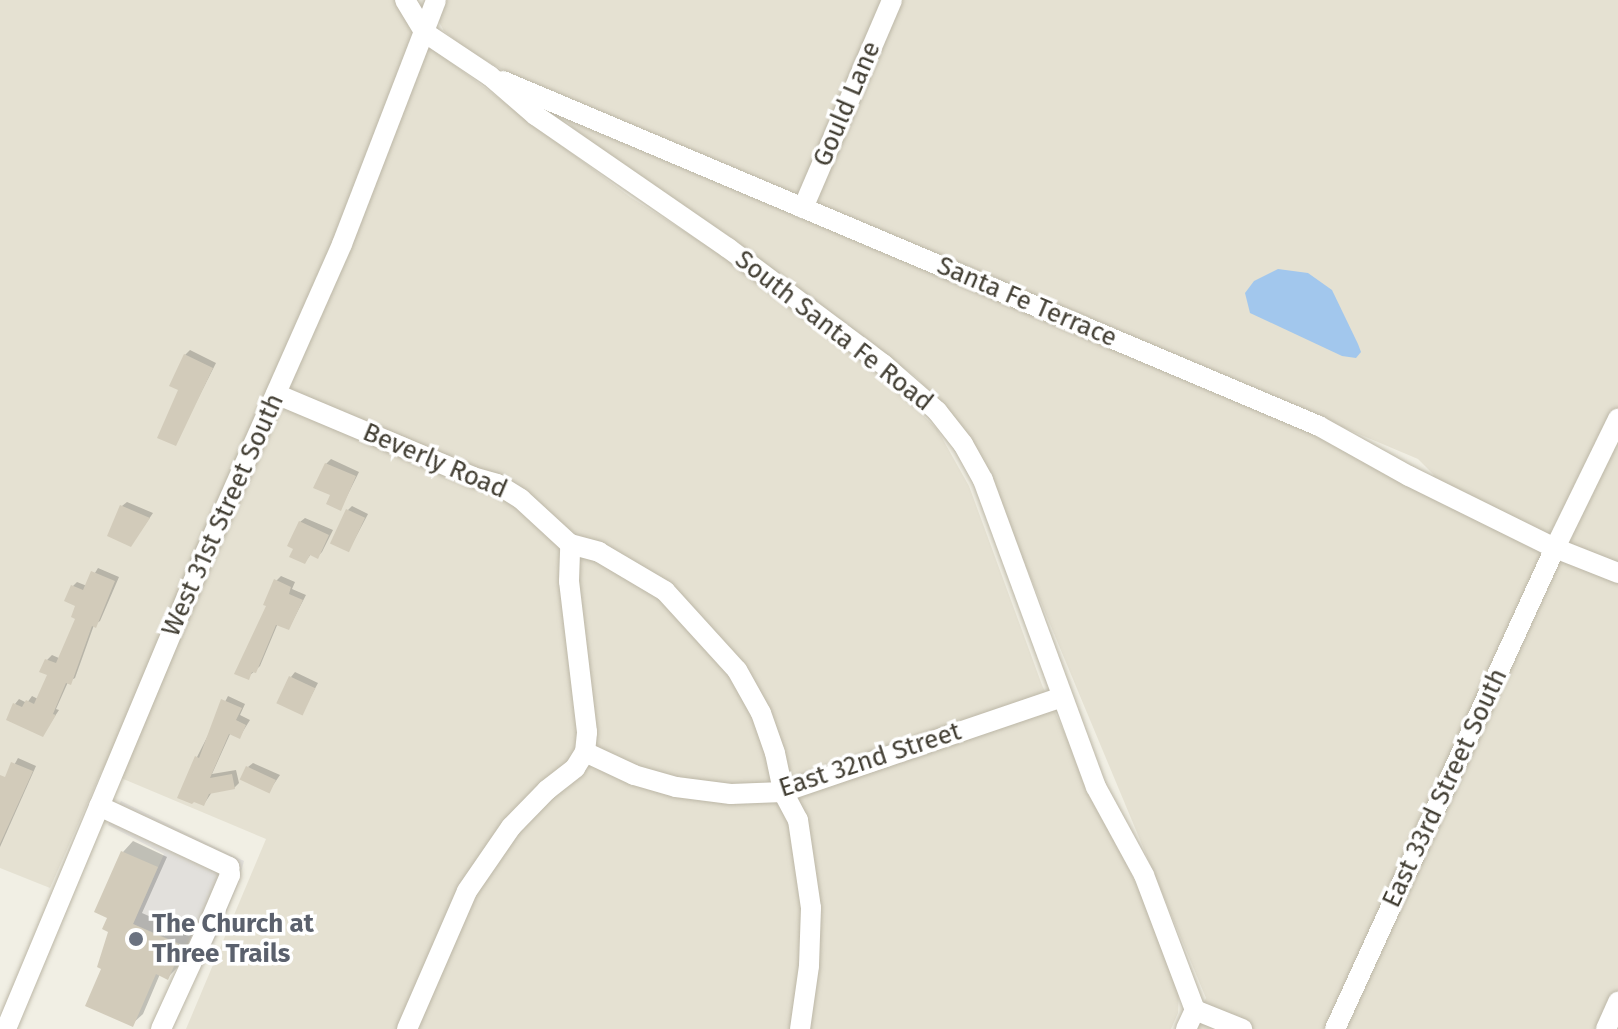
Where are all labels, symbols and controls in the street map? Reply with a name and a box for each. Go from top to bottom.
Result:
street label: Gould Lane [807,37,887,171]
street label: South Santa Fe Road [729,244,939,418]
street label: Santa Fe Terrace [932,250,1122,354]
street label: West 31st Street South [155,389,291,641]
street label: Beverly Road [358,417,512,505]
street label: East 33rd Street South [1376,664,1514,912]
street label: East 32nd Street [775,716,965,804]
place label: The Church at Three Trails [152,908,314,970]
marker: The Church at Three Trails [127,930,145,948]

